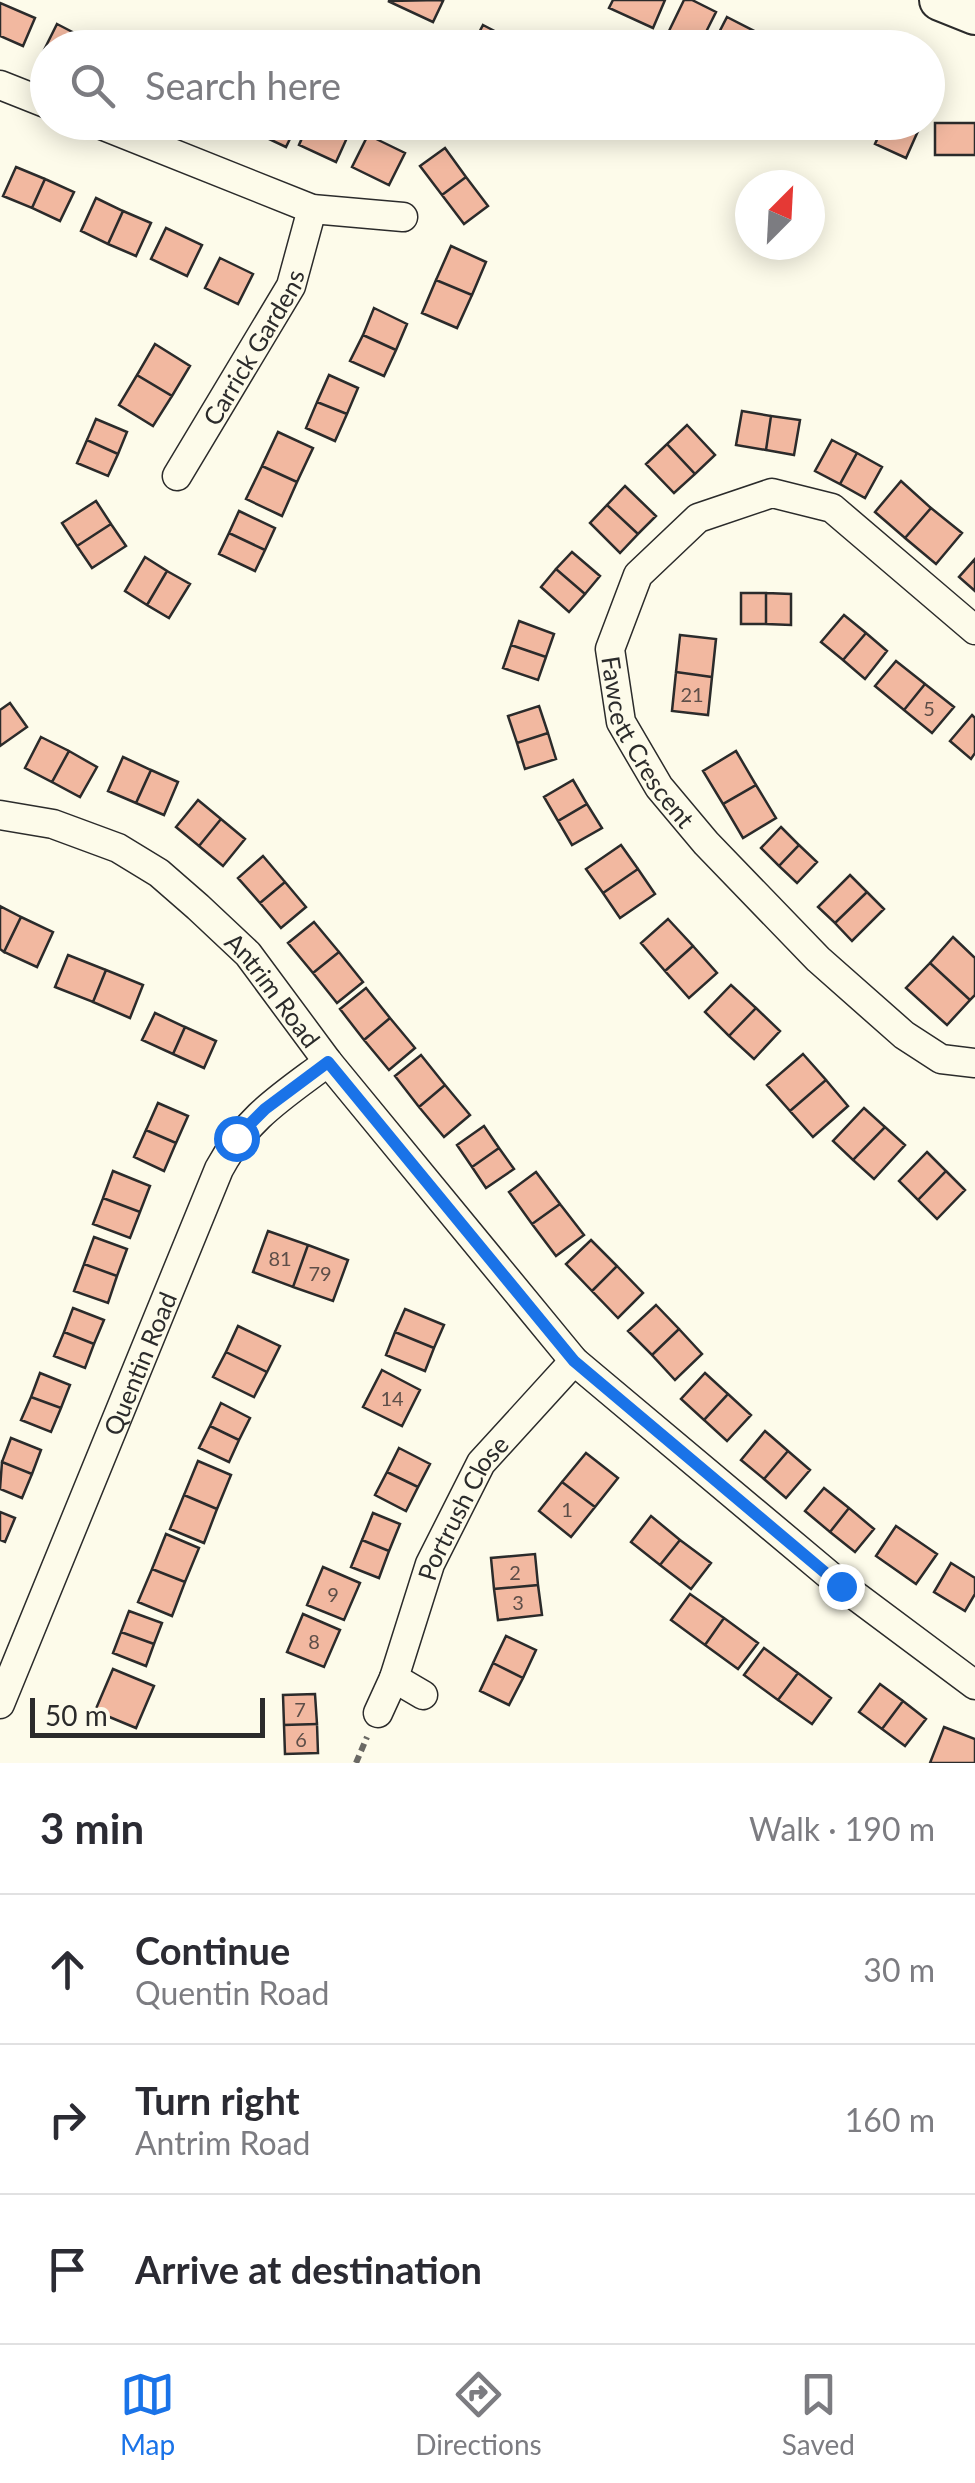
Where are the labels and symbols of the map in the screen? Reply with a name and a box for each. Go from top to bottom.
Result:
north arrow [735,170,825,260]
street label: Carrick Gardens [196,266,310,430]
street label: Fawcett Crescent [596,654,701,833]
house number: 21 [680,682,704,706]
house number: 5 [923,696,935,720]
street label: Antrim Road [219,926,327,1053]
route start [214,1116,260,1162]
house number: 81 [268,1246,292,1270]
house number: 79 [308,1261,332,1285]
street label: Quentin Road [97,1287,182,1439]
house number: 14 [380,1386,404,1410]
street label: Portrush Close [411,1429,514,1584]
house number: 1 [561,1497,573,1521]
house number: 2 [509,1560,521,1584]
route end [819,1564,865,1610]
house number: 9 [327,1582,339,1606]
house number: 3 [512,1590,524,1614]
house number: 8 [308,1629,320,1653]
scale bar [30,1693,265,1738]
house number: 7 [294,1697,306,1721]
house number: 6 [295,1727,307,1751]

